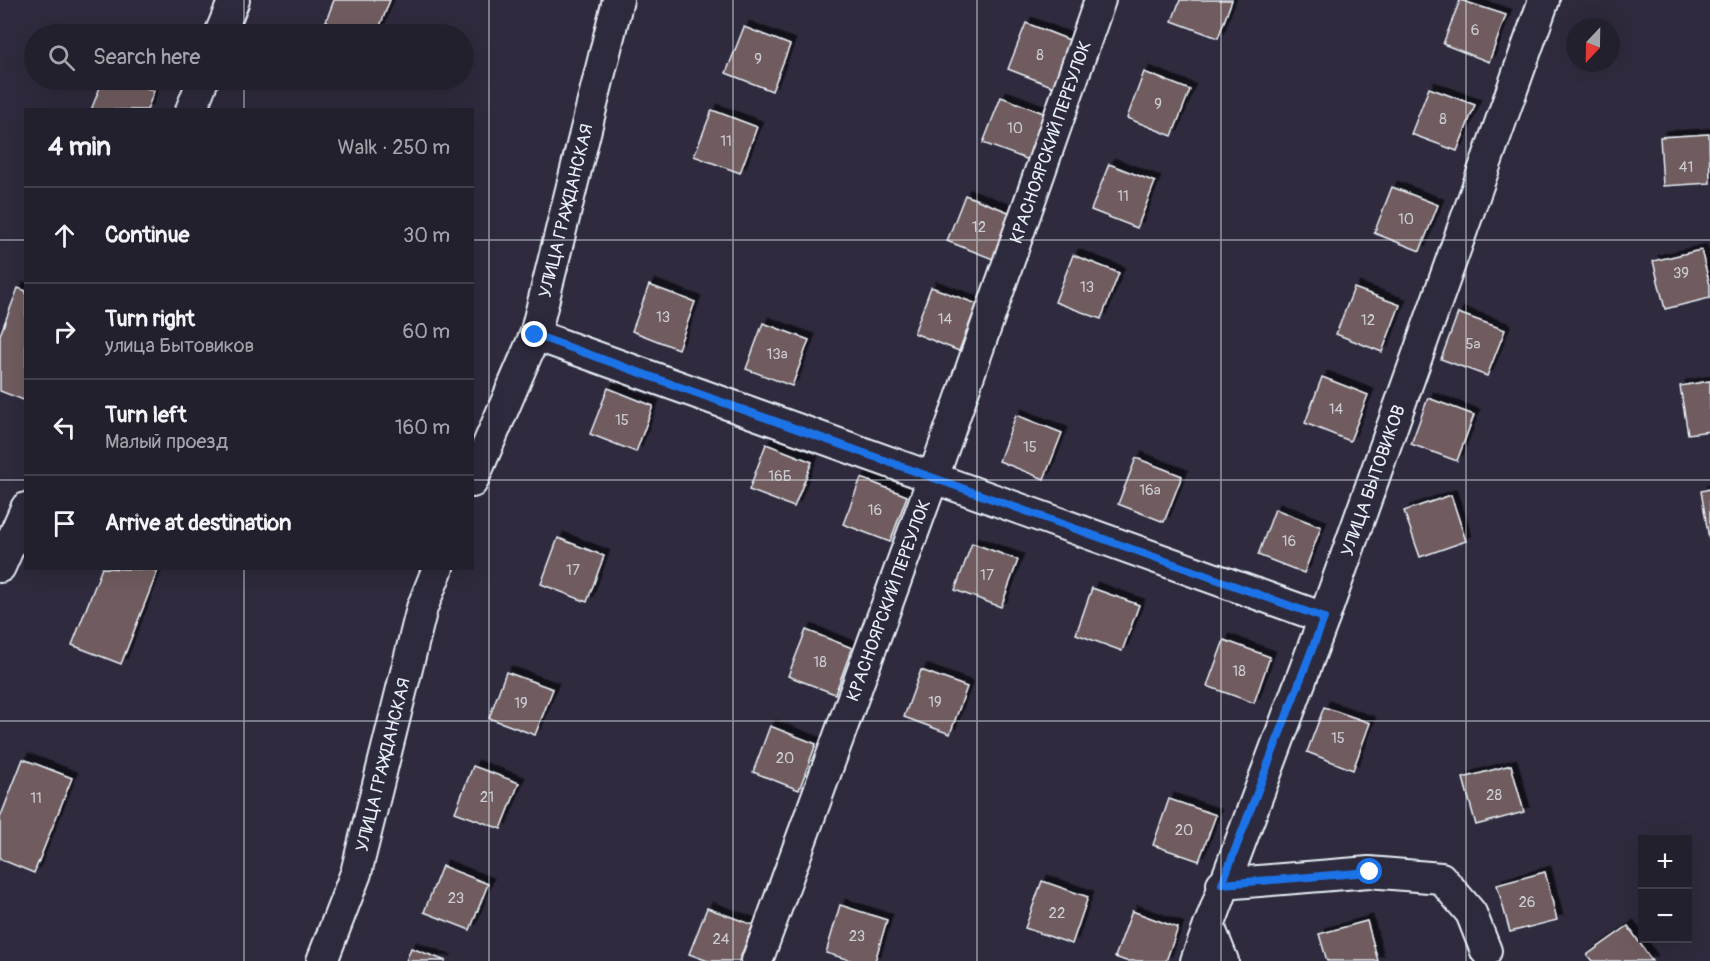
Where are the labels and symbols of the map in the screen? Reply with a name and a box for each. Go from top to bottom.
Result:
north arrow [1566,18,1620,72]
house number: 6 [1471,21,1479,40]
street label: КРАСНОЯРСКИЙ ПЕРЕУЛОК [1005,38,1097,247]
house number: 8 [1036,46,1044,65]
house number: 9 [754,50,762,69]
house number: 9 [1154,95,1162,114]
house number: 8 [1439,110,1447,129]
house number: 10 [1007,119,1023,138]
street label: УЛИЦА ГРАЖДАНСКАЯ [534,121,599,300]
house number: 11 [720,132,732,151]
house number: 41 [1679,158,1693,177]
house number: 11 [1117,187,1129,206]
house number: 10 [1398,210,1414,229]
house number: 12 [972,218,986,237]
house number: 39 [1673,264,1689,283]
house number: 13 [1080,278,1094,297]
house number: 13 [656,308,670,327]
house number: 14 [938,310,953,329]
house number: 12 [1361,311,1375,330]
route end [521,321,547,347]
house number: 5а [1465,335,1481,354]
house number: 13а [766,345,788,364]
house number: 14 [1329,400,1344,419]
street label: УЛИЦА БЫТОВИКОВ [1336,402,1411,559]
house number: 15 [615,411,629,430]
house number: 15 [1023,438,1037,457]
house number: 16Б [768,467,792,486]
house number: 16а [1139,481,1161,500]
street label: КРАСНОЯРСКИЙ ПЕРЕУЛОК [842,496,936,705]
house number: 16 [868,501,882,520]
house number: 16 [1282,532,1296,551]
house number: 17 [566,561,580,580]
house number: 17 [980,566,994,585]
house number: 18 [813,653,827,672]
house number: 18 [1232,662,1246,681]
street label: УЛИЦА ГРАЖДАНСКАЯ [351,675,416,854]
house number: 19 [928,693,942,712]
house number: 19 [514,694,528,713]
house number: 15 [1331,729,1345,748]
house number: 20 [776,749,794,768]
house number: 28 [1486,786,1502,805]
house number: 21 [480,788,494,807]
house number: 11 [30,789,42,808]
house number: 20 [1175,821,1193,840]
route start [1356,858,1382,884]
house number: 23 [448,889,464,908]
house number: 26 [1518,893,1536,912]
house number: 22 [1049,904,1065,923]
house number: 23 [849,927,865,946]
house number: 24 [712,930,730,949]

